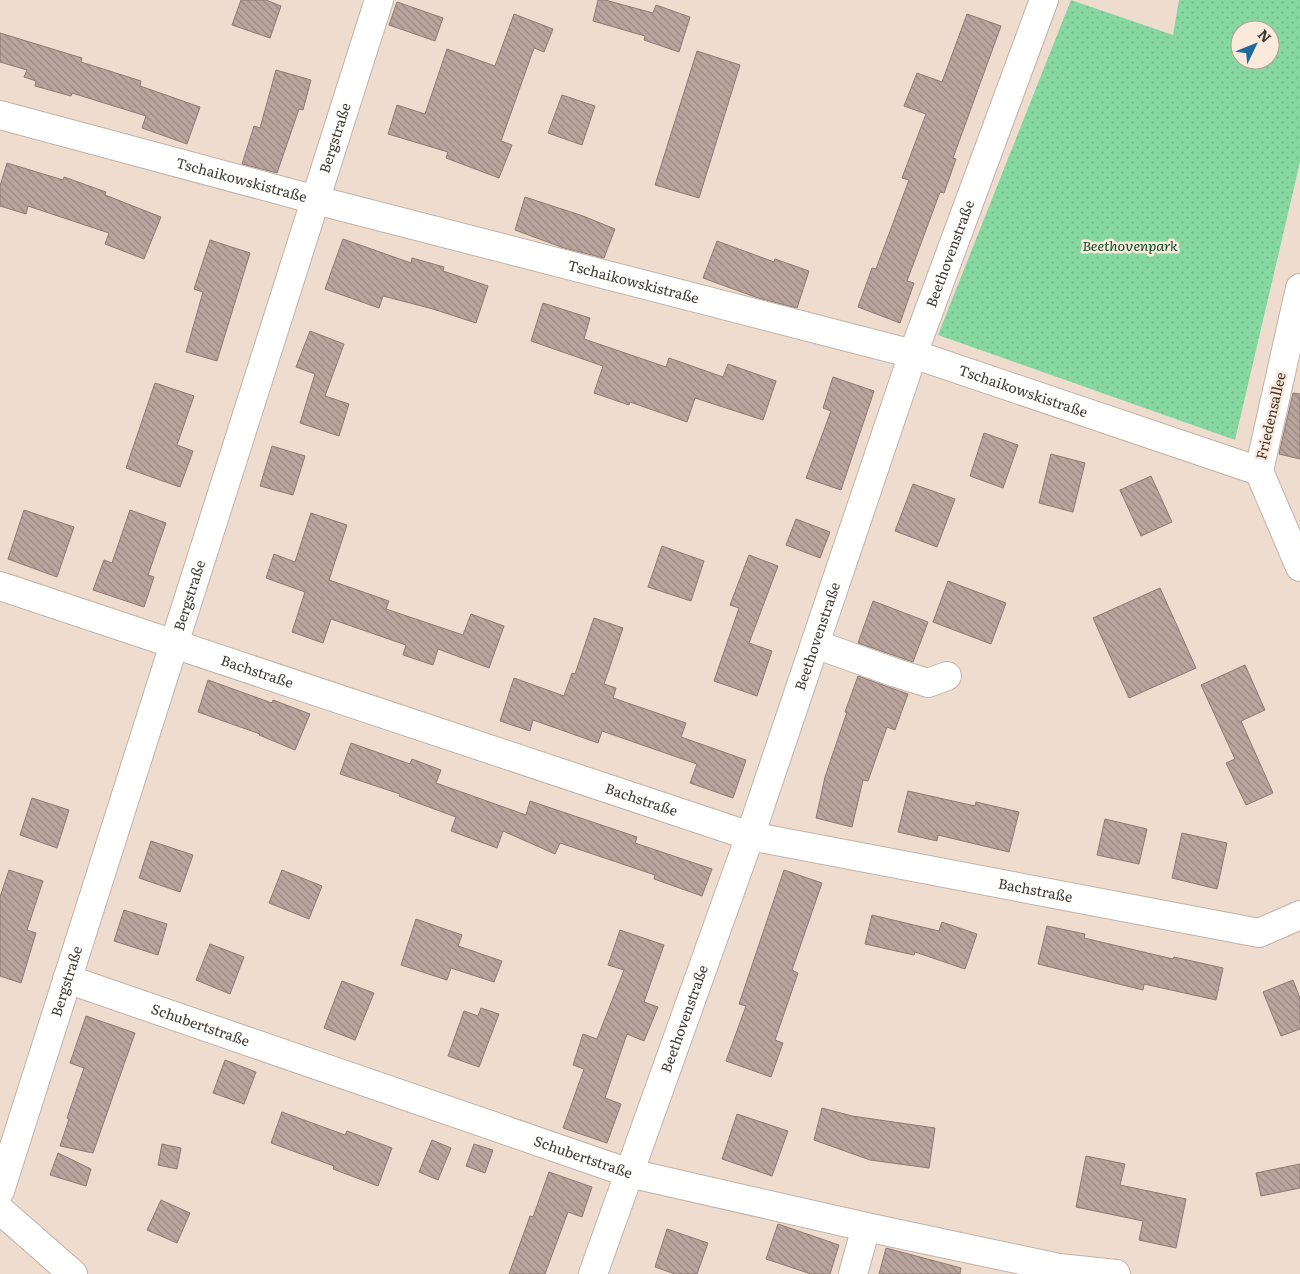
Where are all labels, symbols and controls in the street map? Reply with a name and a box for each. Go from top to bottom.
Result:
north arrow [1230,20,1280,70]
text: N [1254,24,1277,47]
street label: Bergstraße [314,100,355,176]
street label: Tschaikowskistraße [174,152,309,206]
street label: Beethovenstraße [920,197,978,310]
park label: Beethovenpark [1082,235,1178,255]
street label: Tschaikowskistraße [566,254,701,307]
street label: Tschaikowskistraße [956,359,1091,421]
street label: Friedensallee [1250,370,1290,461]
street label: Bergstraße [168,557,209,633]
street label: Beethovenstraße [789,579,844,693]
street label: Bachstraße [219,649,296,692]
street label: Bachstraße [603,777,680,820]
street label: Bachstraße [997,873,1074,906]
street label: Bergstraße [45,943,86,1019]
street label: Beethovenstraße [655,962,712,1075]
street label: Schubertstraße [149,998,253,1050]
street label: Schubertstraße [532,1130,635,1182]

